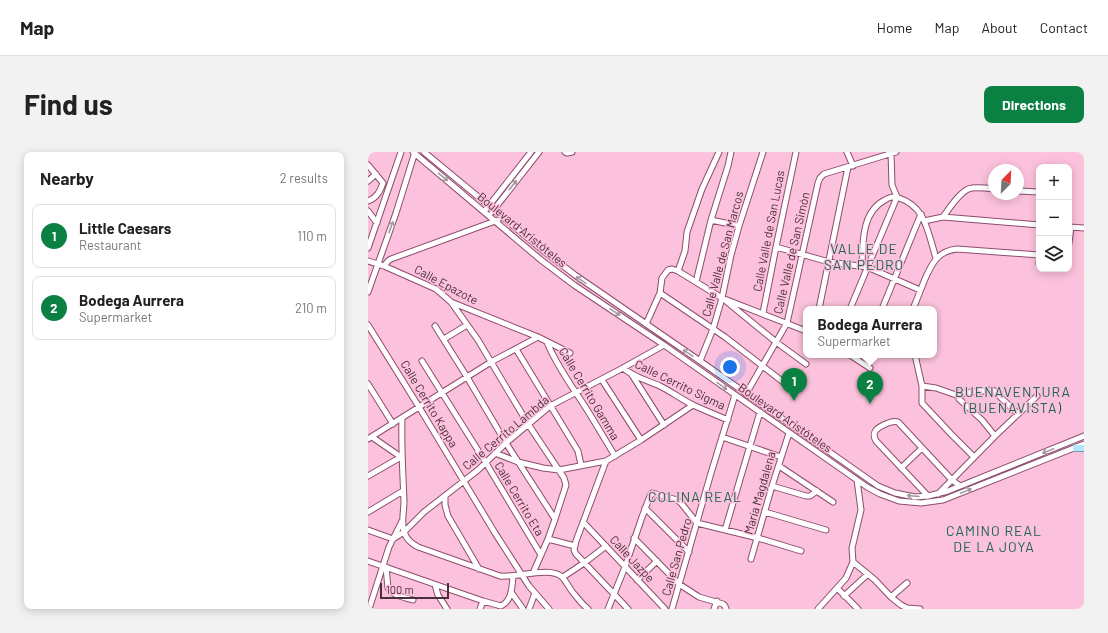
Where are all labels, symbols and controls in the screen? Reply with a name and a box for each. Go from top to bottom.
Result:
text: Map [20,16,54,39]
text: Home [877,19,913,36]
text: Map [935,19,959,36]
text: About [981,19,1018,36]
text: Contact [1040,19,1088,36]
button: Directions [984,86,1084,123]
text: Find us [24,87,113,121]
north arrow [988,164,1024,200]
map controls [1036,164,1072,272]
button: + [1036,164,1072,200]
text: Nearby [40,168,94,188]
street label: Calle Valle de San Lucas [749,169,787,293]
text: 2 results [280,170,328,186]
one-way arrow [437,173,448,182]
one-way arrow [509,179,517,190]
street label: Boulevard Aristóteles [475,189,570,270]
street label: Calle Valle de San Marcos [699,189,746,318]
street label: Calle Valle de San Simón [770,190,812,315]
button: − [1036,200,1072,236]
text: Little Caesars [79,219,171,237]
one-way arrow [387,221,395,233]
text: 1 [52,228,56,244]
text: 110 m [297,228,327,244]
button: layers [1036,236,1072,272]
text: Restaurant [79,237,141,253]
district label: VALLE DE SAN PEDRO [824,240,904,273]
street label: Calle Epazote [412,261,481,307]
one-way arrow [576,276,587,284]
text: Bodega Aurrera [79,291,184,309]
text: 2 [50,300,58,316]
text: 210 m [295,300,327,316]
popup [803,306,937,358]
one-way arrow [609,308,620,316]
text: Supermarket [79,309,152,325]
text: Bodega Aurrera [818,315,922,333]
text: Supermarket [818,333,891,349]
street label: Calle Cerrito Gamma [557,345,623,442]
one-way arrow [683,349,694,357]
street label: Calle Cerrito Sigma [633,356,728,412]
street label: Calle Cerrito Kappa [398,357,461,450]
your location [720,357,740,377]
pin: 1 [781,368,807,401]
pin: 2 [857,371,883,404]
street label: Boulevard Aristóteles [736,380,835,455]
one-way arrow [716,382,727,390]
district label: BUENAVENTURA (BUENAVISTA) [955,383,1071,416]
street label: Calle Cerrito Lambda [459,392,551,472]
one-way arrow [1042,447,1054,455]
street label: María Magdalena [740,450,778,536]
street label: Calle Cerrito Eta [492,459,547,538]
one-way arrow [960,486,972,494]
district label: COLINA REAL [648,488,742,505]
one-way arrow [907,492,920,500]
street label: Calle San Pedro [658,516,694,597]
district label: CAMINO REAL DE LA JOYA [946,522,1042,555]
street label: Calle Jazpe [607,532,658,585]
scale bar [380,581,449,600]
text: 100 m [386,583,414,596]

